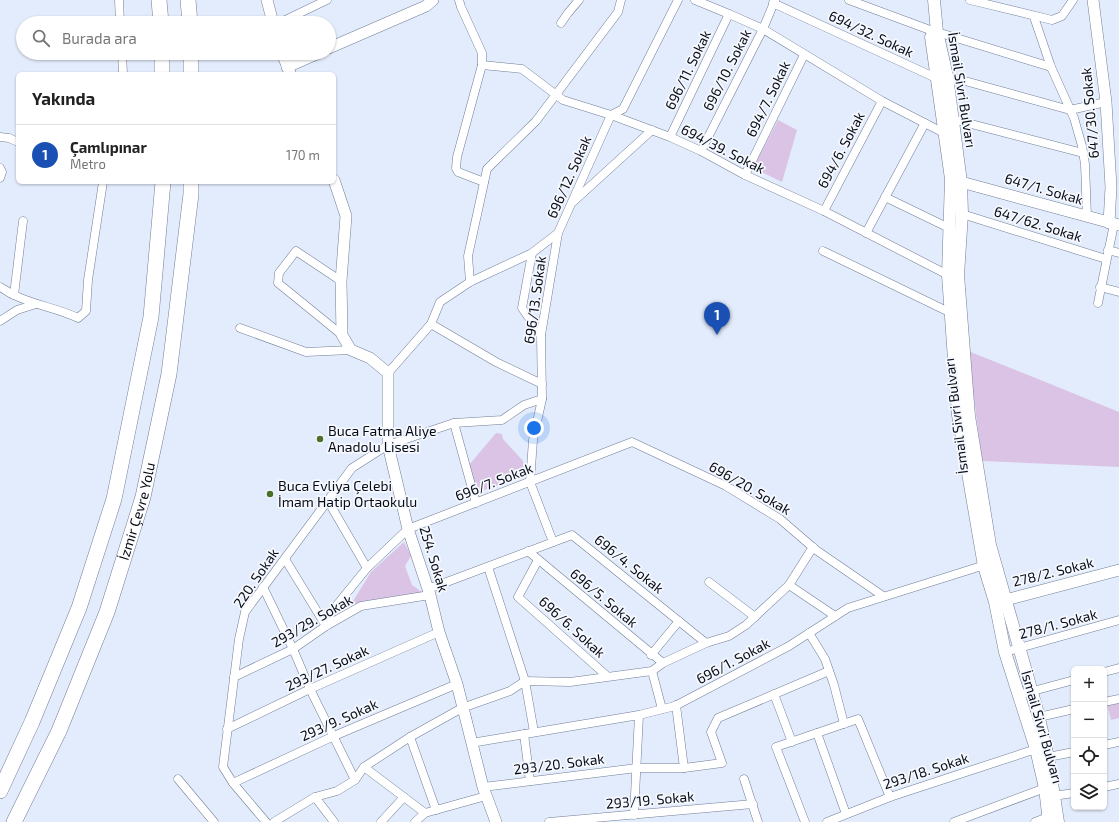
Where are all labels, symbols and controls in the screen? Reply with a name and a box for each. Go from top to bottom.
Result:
street label: 694/32. Sokak [826,6,916,61]
search box [16,16,336,60]
street label: 696/10. Sokak [699,26,754,113]
icon: search [30,27,52,49]
street label: 696/11. Sokak [661,27,714,112]
text: Burada ara [62,29,137,47]
street label: İsmail Sivri Bulvarı [945,31,980,149]
street label: 694/7. Sokak [742,58,793,140]
street label: 647/30. Sokak [1077,67,1102,159]
text: Yakında [32,88,95,108]
street label: 694/6. Sokak [813,109,868,191]
street label: 694/39. Sokak [679,120,768,177]
street label: 696/12. Sokak [543,133,594,221]
text: Çamlıpınar [70,138,147,156]
text: 1 [42,147,48,163]
text: 170 m [286,147,320,163]
text: Metro [70,156,106,172]
street label: 647/1. Sokak [1003,169,1085,208]
street label: 647/62. Sokak [992,202,1084,245]
street label: 696/13. Sokak [520,255,549,345]
pin: 1 [704,302,730,335]
street label: İsmail Sivri Bulvarı [940,357,971,475]
your location [524,418,544,438]
place label: Buca Fatma Aliye Anadolu Lisesi [328,422,437,455]
marker: Buca Fatma Aliye Anadolu Lisesi [315,434,325,444]
street label: 696/20. Sokak [706,457,794,518]
street label: 696/7. Sokak [453,459,535,504]
street label: İzmir Çevre Yolu [115,461,158,562]
place label: Buca Evliya Çelebi İmam Hatip Ortaokulu [278,477,417,510]
marker: Buca Evliya Çelebi İmam Hatip Ortaokulu [265,489,275,499]
street label: 254. Sokak [416,524,453,594]
street label: 696/4. Sokak [591,531,667,597]
street label: 220. Sokak [229,545,282,611]
street label: 278/2. Sokak [1011,553,1095,590]
street label: 696/5. Sokak [567,564,642,631]
street label: 293/29. Sokak [268,590,355,651]
street label: 696/6. Sokak [536,592,609,661]
street label: 278/1. Sokak [1017,605,1099,642]
street label: 696/1. Sokak [693,634,772,687]
street label: 293/27. Sokak [283,641,371,694]
map controls [1071,666,1107,810]
button: + [1071,666,1107,702]
street label: İsmail Sivri Bulvarı [1018,668,1067,785]
street label: 293/9. Sokak [297,695,380,744]
button: − [1071,702,1107,738]
button: locate [1071,738,1107,774]
street label: 293/18. Sokak [881,749,971,792]
street label: 293/20. Sokak [513,750,605,778]
button: layers [1071,774,1107,810]
street label: 293/19. Sokak [605,787,695,812]

